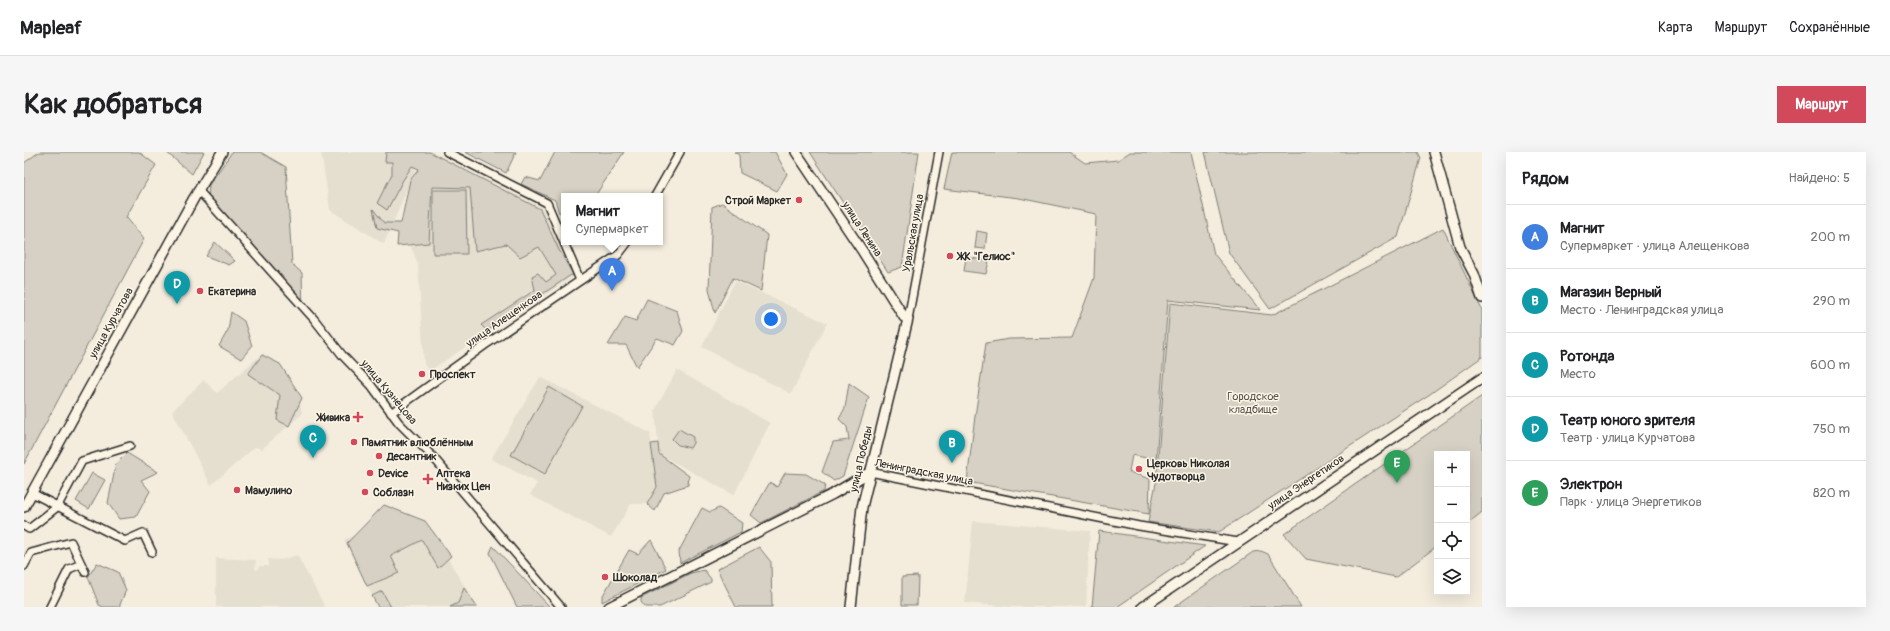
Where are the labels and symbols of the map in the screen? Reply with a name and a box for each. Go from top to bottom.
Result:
street label: Уральская улица [900,193,926,273]
place label: Строй Маркет [725,194,791,207]
marker: Строй Маркет [794,195,804,205]
street label: улица Ленина [839,198,885,259]
place label: ЖК "Гелиос" [956,250,1015,263]
marker: ЖК "Гелиос" [945,251,955,261]
pin: A [599,258,625,291]
pin: D [164,271,190,304]
street label: улица Курчатова [86,285,136,361]
place label: Екатерина [208,285,256,298]
marker: Екатерина [195,286,205,296]
street label: улица Алещенкова [463,288,545,351]
your location [761,309,781,329]
street label: улица Кузнецова [358,356,420,427]
place label: Проспект [430,368,476,381]
marker: Проспект [417,369,427,379]
park label: Городское кладбище [1227,390,1279,416]
place label: Живика [315,411,350,424]
marker: Живика [353,412,363,422]
pin: C [300,425,326,458]
street label: улица Победы [847,425,875,494]
pin: B [939,430,965,463]
place label: Памятник влюблённым [362,436,473,449]
marker: Памятник влюблённым [349,437,359,447]
place label: Десантник [386,450,437,463]
pin: E [1384,450,1410,483]
marker: Десантник [374,451,384,461]
street label: улица Энергетиков [1265,452,1347,513]
street label: Ленинградская улица [873,456,974,488]
place label: Церковь Николая Чудотворца [1147,457,1229,483]
marker: Церковь Николая Чудотворца [1134,464,1144,474]
place label: Device [378,467,409,480]
place label: Аптека Низких Цен [436,467,491,493]
marker: Device [365,468,375,478]
marker: Аптека Низких Цен [423,474,433,484]
place label: Мамулино [245,484,292,497]
marker: Мамулино [232,485,242,495]
place label: Соблазн [373,486,414,499]
marker: Соблазн [360,487,370,497]
place label: Шоколад [612,571,657,584]
marker: Шоколад [600,572,610,582]

